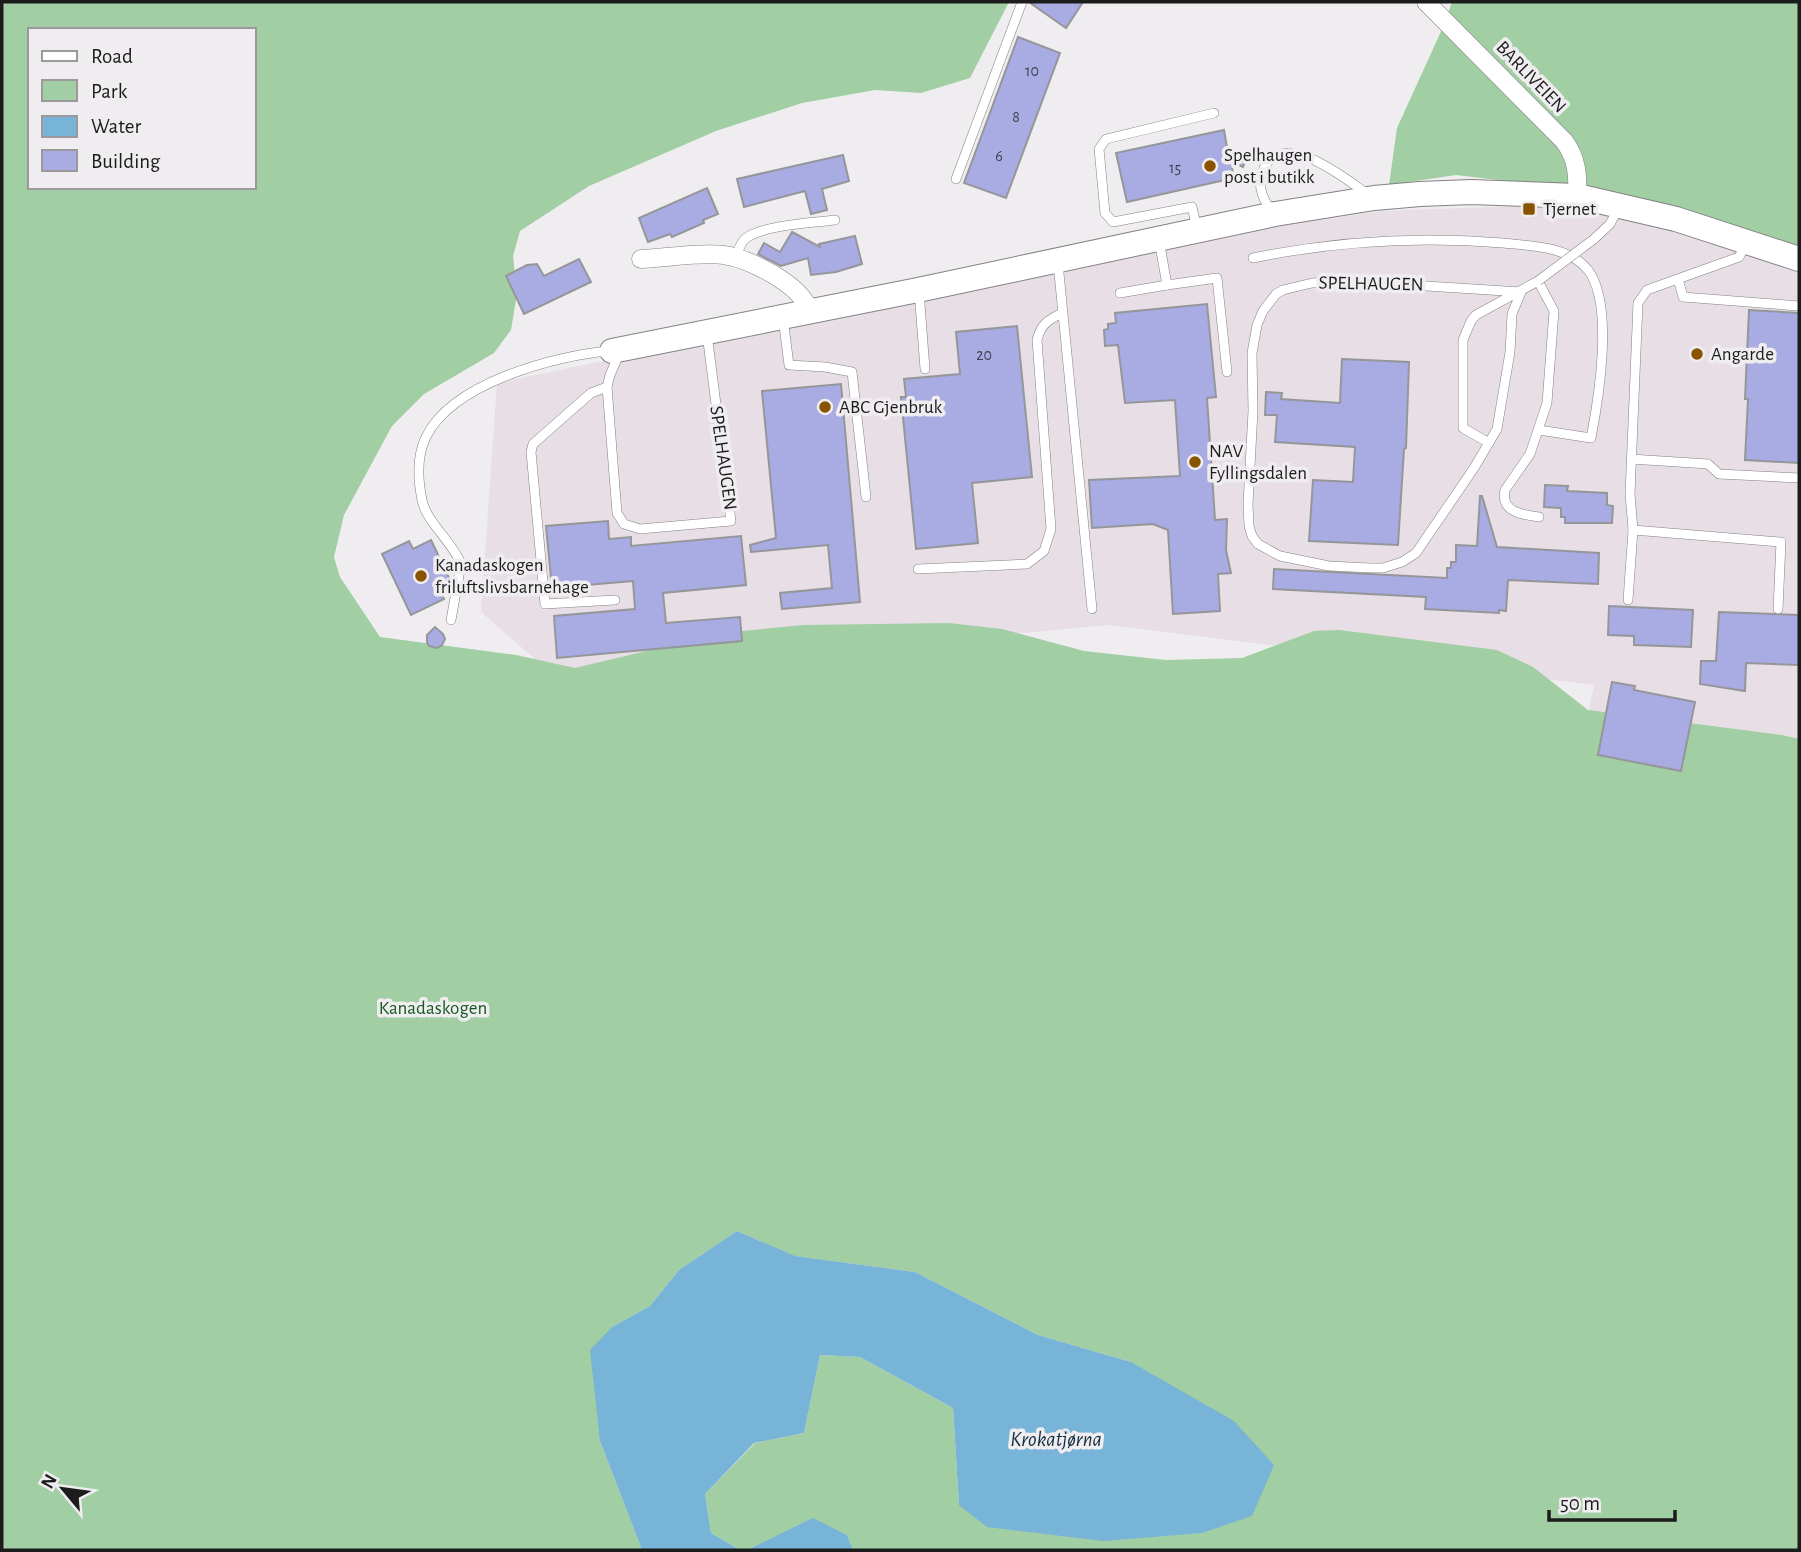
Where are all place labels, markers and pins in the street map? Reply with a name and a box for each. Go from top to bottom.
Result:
place label: Spelhaugen post i butikk [1224,146,1315,187]
marker: Spelhaugen post i butikk [1202,158,1218,174]
place label: Tjernet [1543,200,1596,219]
marker: Tjernet [1521,201,1537,217]
place label: Angarde [1711,345,1774,364]
marker: Angarde [1689,346,1705,362]
place label: ABC Gjenbruk [839,398,943,417]
marker: ABC Gjenbruk [817,399,833,415]
place label: NAV Fyllingsdalen [1209,442,1307,483]
marker: NAV Fyllingsdalen [1187,454,1203,470]
place label: Kanadaskogen friluftslivsbarnehage [435,556,589,597]
marker: Kanadaskogen friluftslivsbarnehage [413,568,429,584]

